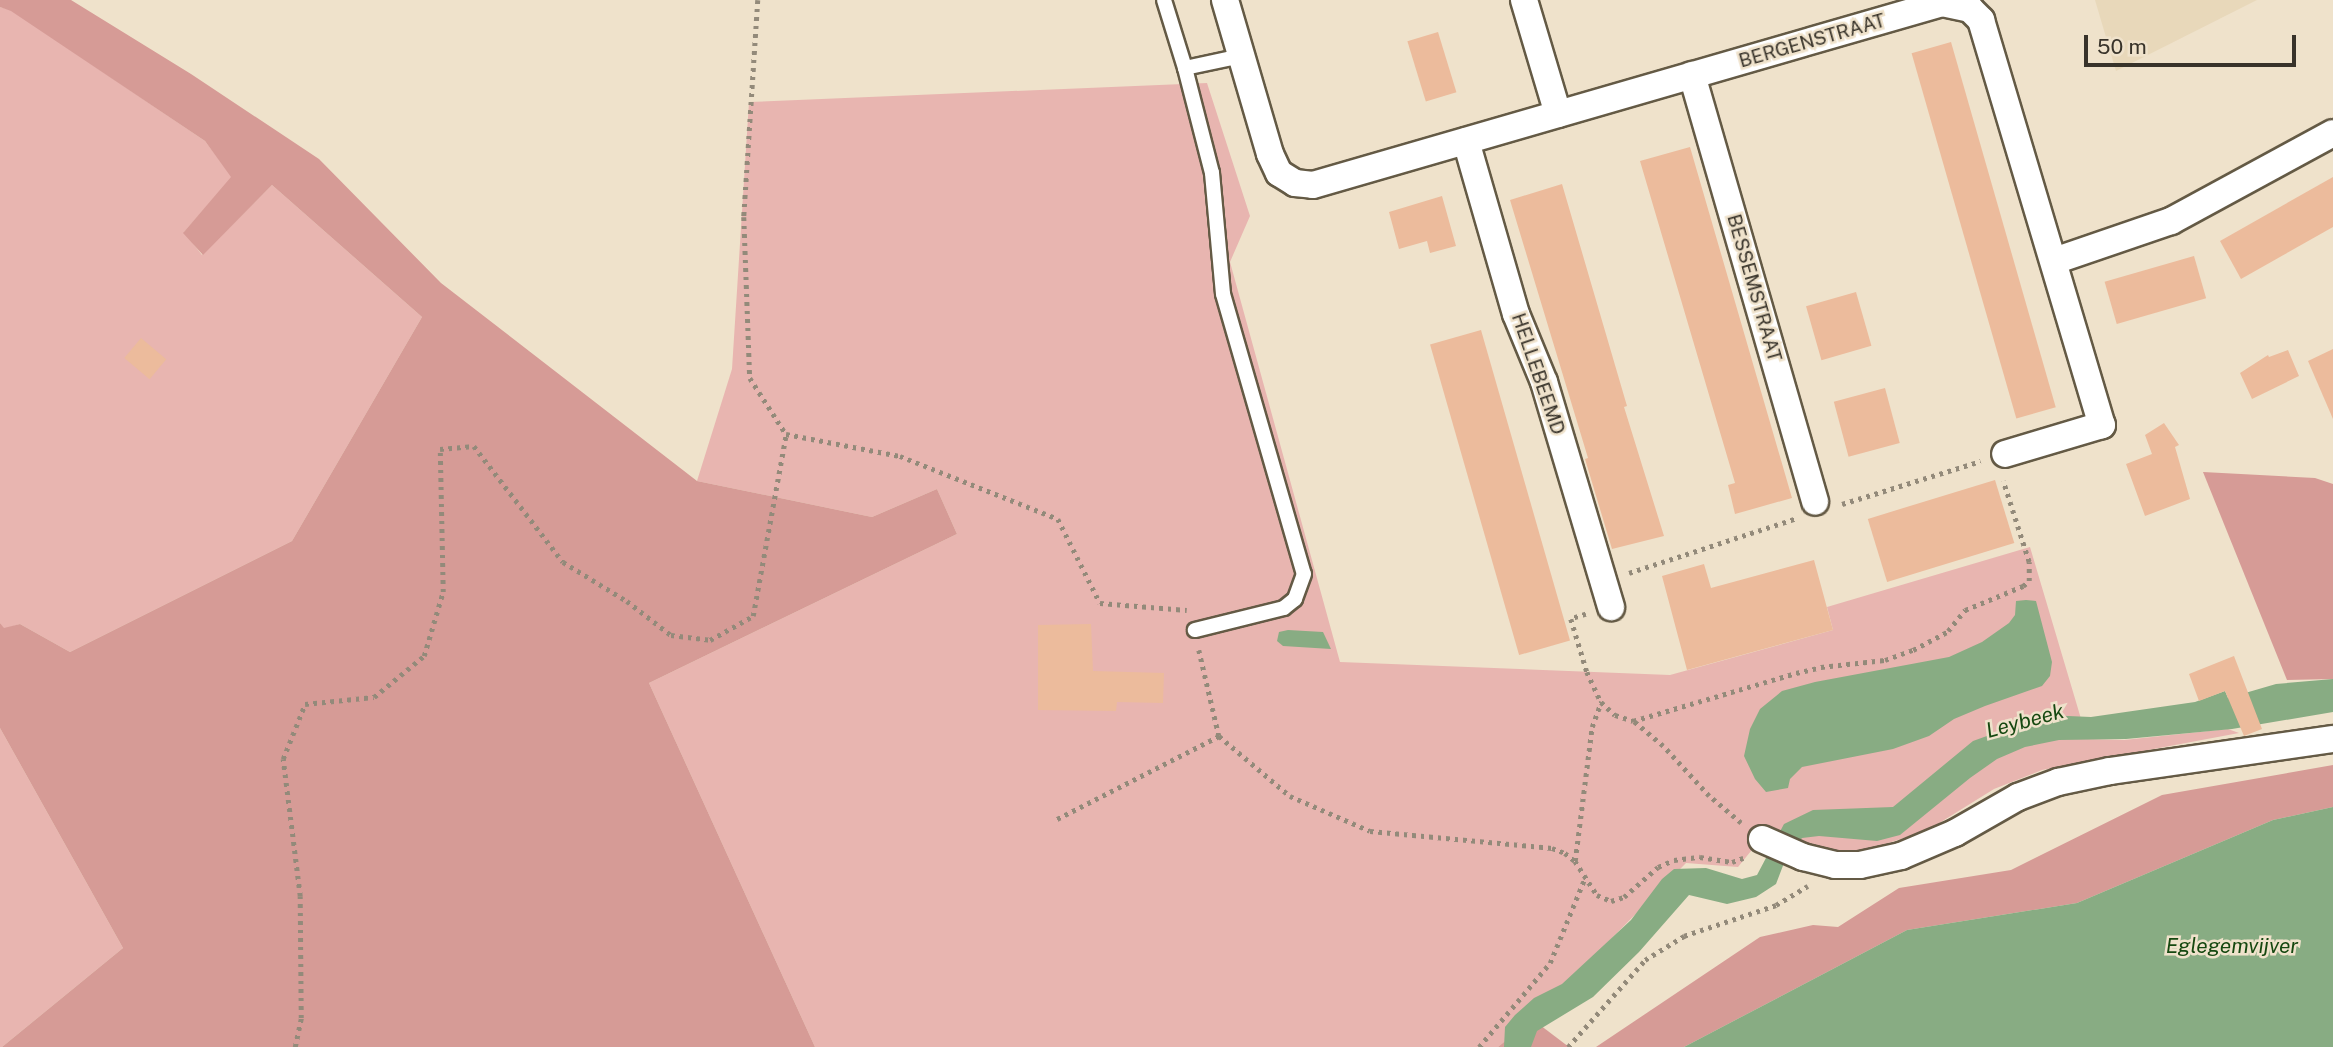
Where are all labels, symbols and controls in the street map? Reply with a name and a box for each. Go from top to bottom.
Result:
street label: BERGENSTRAAT [1736,9,1888,73]
scale bar [2088,21,2300,65]
text: 50 m [2097,34,2147,59]
street label: BESSEMSTRAAT [1722,212,1786,364]
street label: HELLEBEEMD [1507,310,1569,438]
water label: Leybeek [1983,699,2067,743]
water label: Eglegemvijver [2166,933,2298,959]

